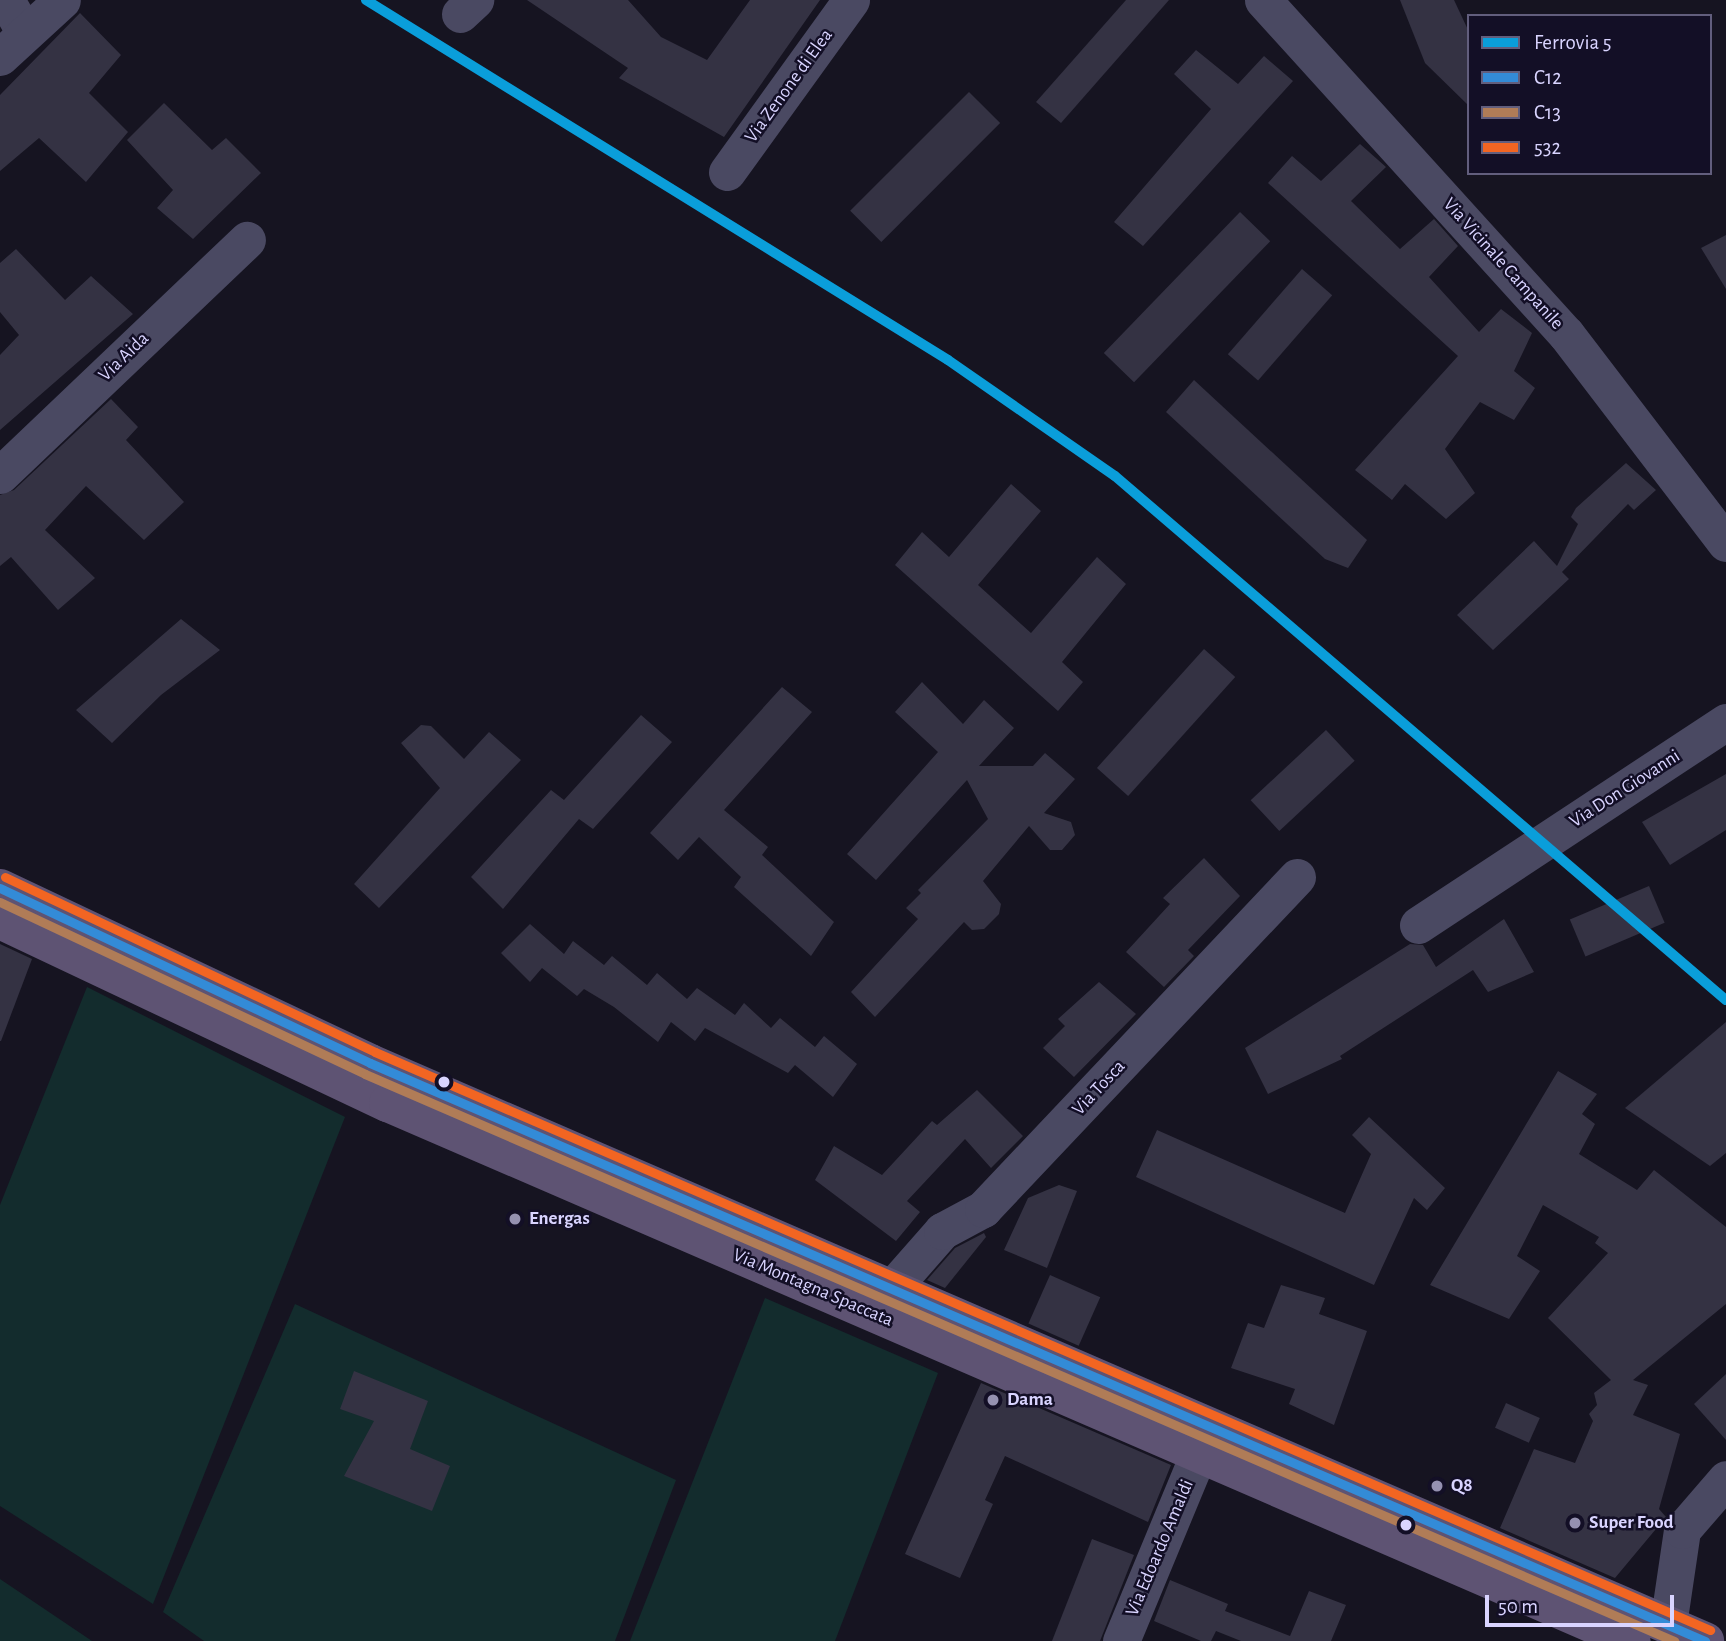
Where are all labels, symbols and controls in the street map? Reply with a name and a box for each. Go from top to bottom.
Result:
legend [1467,14,1712,175]
street label: Via Zenone di Elea [740,25,838,147]
text: Ferrovia 5 [1534,32,1612,53]
text: C12 [1534,67,1562,88]
text: C13 [1534,102,1561,123]
text: 532 [1534,137,1561,158]
street label: Via Vicinale Campanile [1438,193,1568,335]
street label: Via Aida [94,327,154,387]
street label: Via Don Giovanni [1566,745,1684,833]
street label: Via Tosca [1068,1056,1130,1120]
unlabelled marker [437,1075,451,1089]
place label: Energas [529,1208,590,1230]
marker: Energas [507,1211,523,1227]
street label: Via Montagna Spaccata [729,1244,897,1332]
place label: Dama [1007,1389,1053,1411]
marker: Dama [985,1392,1001,1408]
place label: Q8 [1451,1475,1473,1497]
street label: Via Edoardo Amaldi [1121,1476,1199,1620]
marker: Q8 [1429,1478,1445,1494]
place label: Super Food [1589,1512,1674,1534]
marker: Super Food [1567,1515,1583,1531]
unlabelled marker [1399,1518,1413,1532]
scale bar [1488,1582,1677,1626]
text: 50 m [1498,1596,1538,1617]

